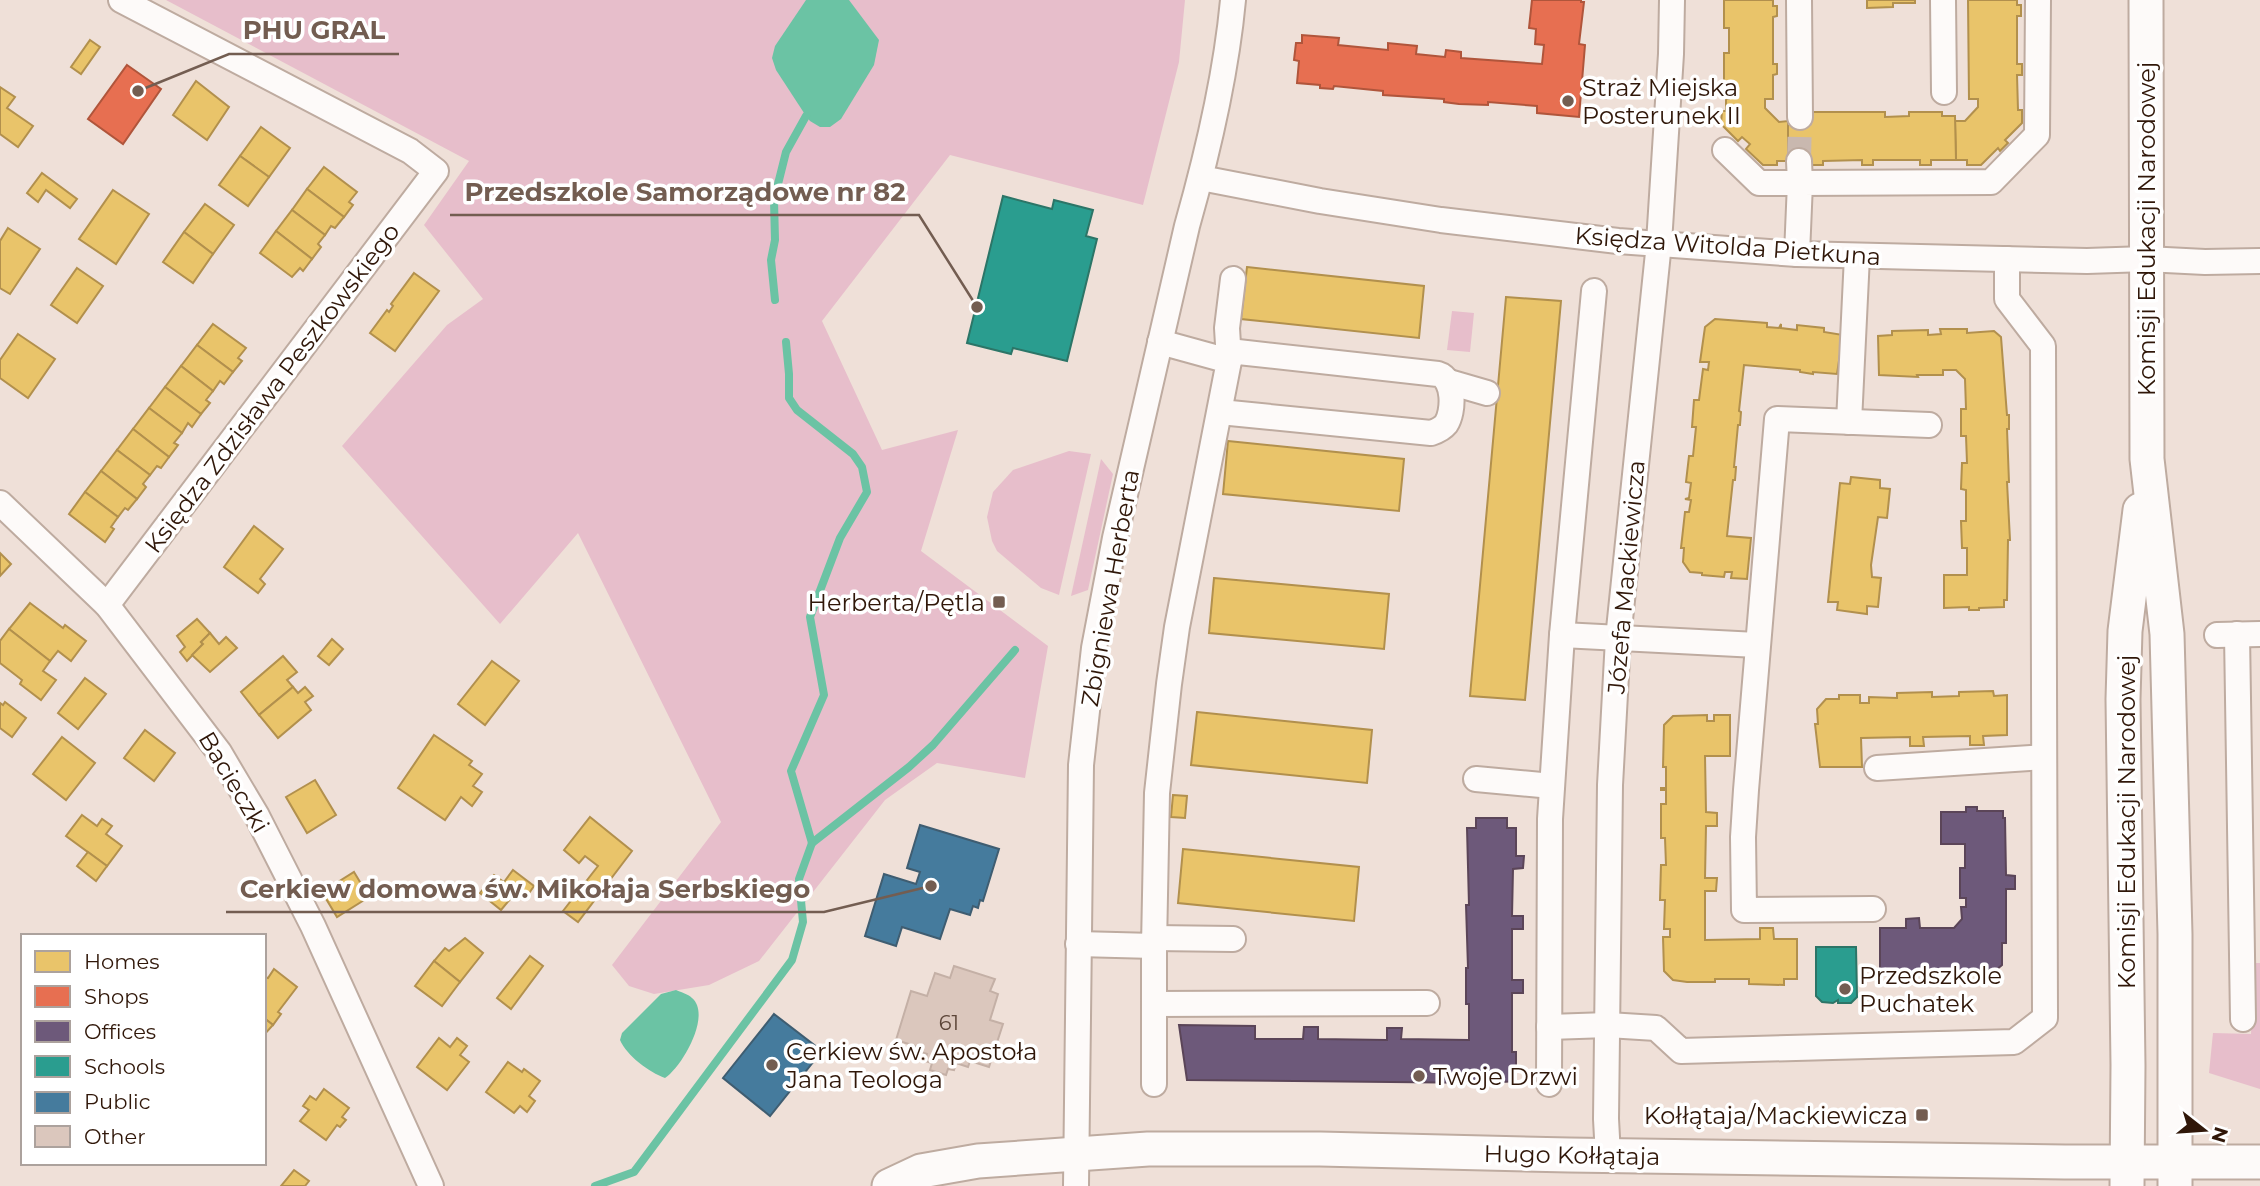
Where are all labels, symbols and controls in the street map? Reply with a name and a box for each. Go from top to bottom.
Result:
callout: PHU GRAL [229,7,399,54]
text: PHU GRAL [243,14,385,46]
street label: Komisji Edukacji Narodowej [2132,62,2161,396]
place label: Straż Miejska Posterunek II [1582,73,1741,130]
marker: Straż Miejska Posterunek II [1560,93,1576,109]
callout: Przedszkole Samorządowe nr 82 [450,168,919,215]
text: Przedszkole Samorządowe nr 82 [464,176,906,208]
street label: Księdza Zdzisława Peszkowskiego [138,217,406,559]
street label: Księdza Witolda Pietkuna [1574,221,1882,271]
street label: Józefa Mackiewicza [1601,459,1651,696]
street label: Zbigniewa Herberta [1075,467,1145,709]
place label: Herberta/Pętla [808,588,985,617]
marker: Herberta/Pętla [991,594,1007,610]
street label: Komisji Edukacji Narodowej [2112,655,2141,989]
street label: Bacieczki [192,726,276,838]
callout: Cerkiew domowa św. Mikołaja Serbskiego [226,865,824,912]
text: Cerkiew domowa św. Mikołaja Serbskiego [240,873,810,905]
legend [21,934,266,1165]
text: Homes [84,949,159,974]
place label: Przedszkole Puchatek [1859,961,2002,1018]
marker: Przedszkole Puchatek [1837,981,1853,997]
text: Shops [84,984,149,1009]
house number: 61 [939,1010,959,1035]
text: Offices [84,1019,156,1044]
place label: Cerkiew św. Apostoła Jana Teologa [785,1037,1037,1094]
text: Schools [84,1054,165,1079]
marker: Cerkiew św. Apostoła Jana Teologa [764,1057,780,1073]
place label: Twoje Drzwi [1433,1062,1578,1091]
marker: Twoje Drzwi [1411,1068,1427,1084]
text: Public [84,1089,151,1114]
north arrow [2169,1095,2239,1165]
place label: Kołłątaja/Mackiewicza [1644,1101,1908,1130]
marker: Kołłątaja/Mackiewicza [1914,1107,1930,1123]
text: Other [84,1124,146,1149]
text: N [2207,1124,2233,1146]
street label: Hugo Kołłątaja [1483,1139,1661,1171]

